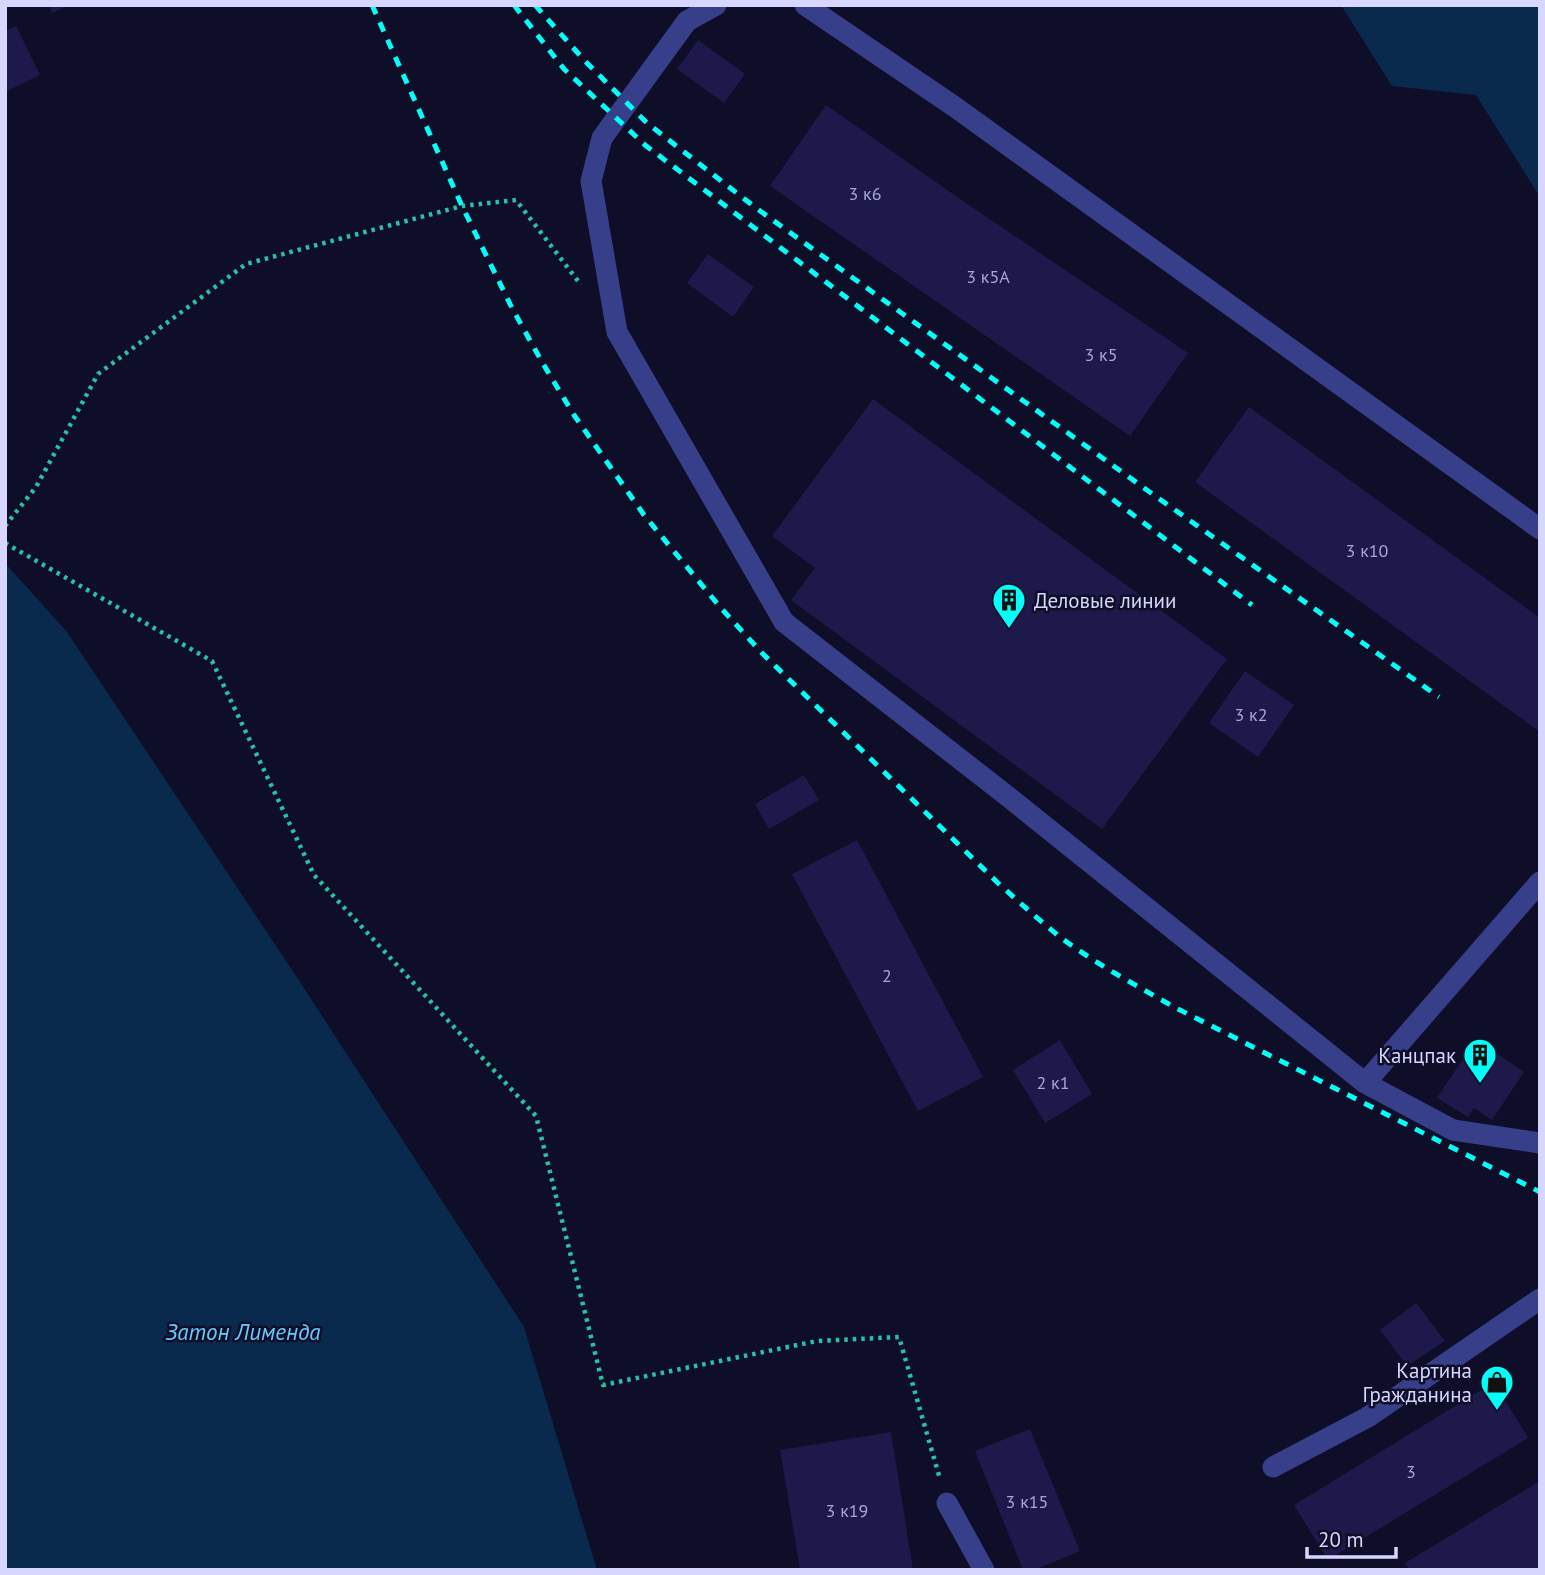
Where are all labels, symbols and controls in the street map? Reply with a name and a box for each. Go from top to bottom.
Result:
house number: 3 к6 [848,182,882,205]
house number: 3 к5А [966,265,1010,288]
house number: 3 к5 [1084,343,1118,366]
house number: 3 к10 [1346,539,1389,562]
building icon: Деловые линии [990,581,1028,630]
place label: Деловые линии [1034,587,1177,614]
house number: 3 к2 [1234,703,1268,726]
house number: 2 [882,964,892,987]
building icon: Канцпак [1461,1036,1499,1085]
place label: Канцпак [1378,1042,1456,1069]
house number: 2 к1 [1036,1071,1070,1094]
water label: Затон Лименда [165,1317,321,1346]
place label: Картина Гражданина [1362,1357,1472,1408]
shop icon: Картина Гражданина [1478,1363,1516,1412]
house number: 3 [1406,1460,1416,1483]
house number: 3 к15 [1006,1490,1048,1513]
house number: 3 к19 [826,1499,868,1522]
scale bar [1307,1516,1396,1560]
text: 20 m [1318,1526,1364,1553]

